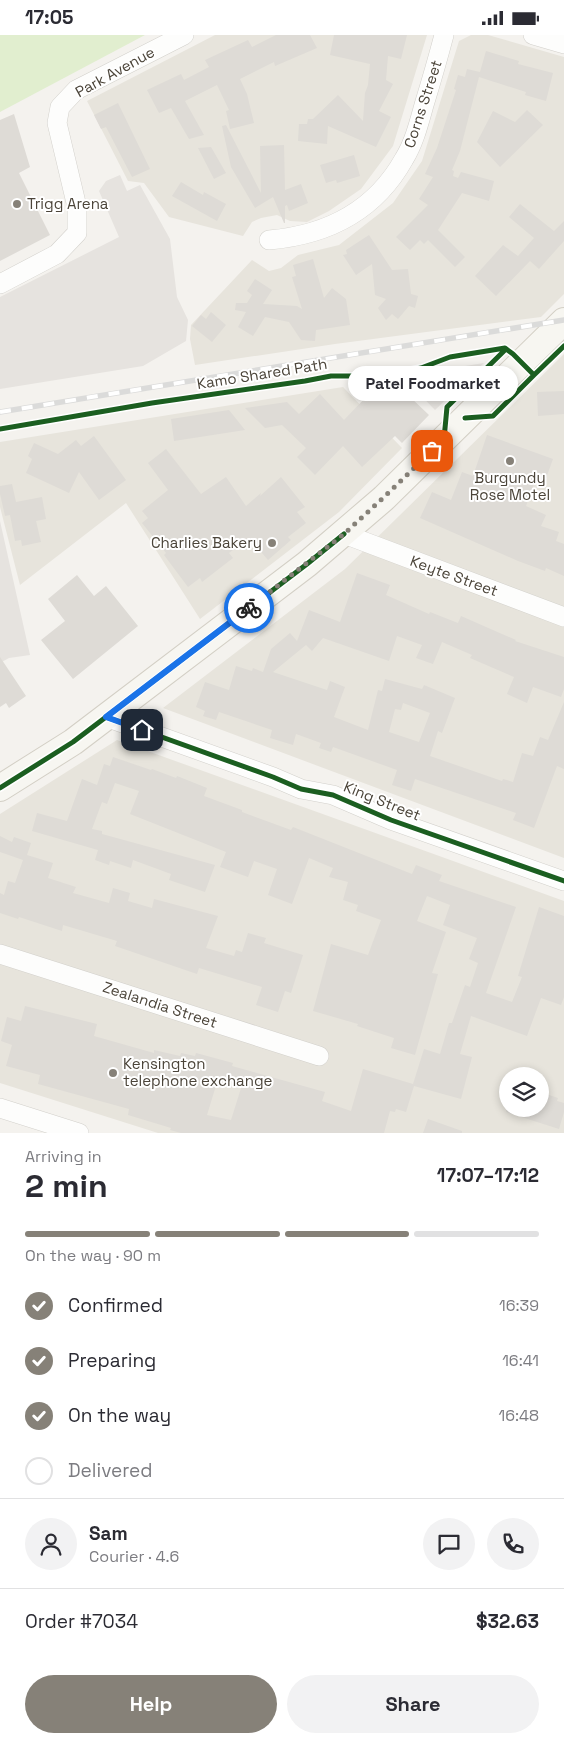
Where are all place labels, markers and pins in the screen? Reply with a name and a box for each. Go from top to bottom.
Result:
place label: Trigg Arena [27,194,109,213]
marker: Trigg Arena [11,198,23,210]
callout: Patel Foodmarket [347,366,517,401]
pin [411,430,453,472]
marker: Burgundy Rose Motel [504,455,516,467]
place label: Burgundy Rose Motel [470,468,550,504]
place label: Charlies Bakery [151,533,262,552]
marker: Charlies Bakery [266,537,278,549]
pin [121,709,163,751]
place label: Kensington telephone exchange [123,1054,273,1090]
marker: Kensington telephone exchange [107,1067,119,1079]

